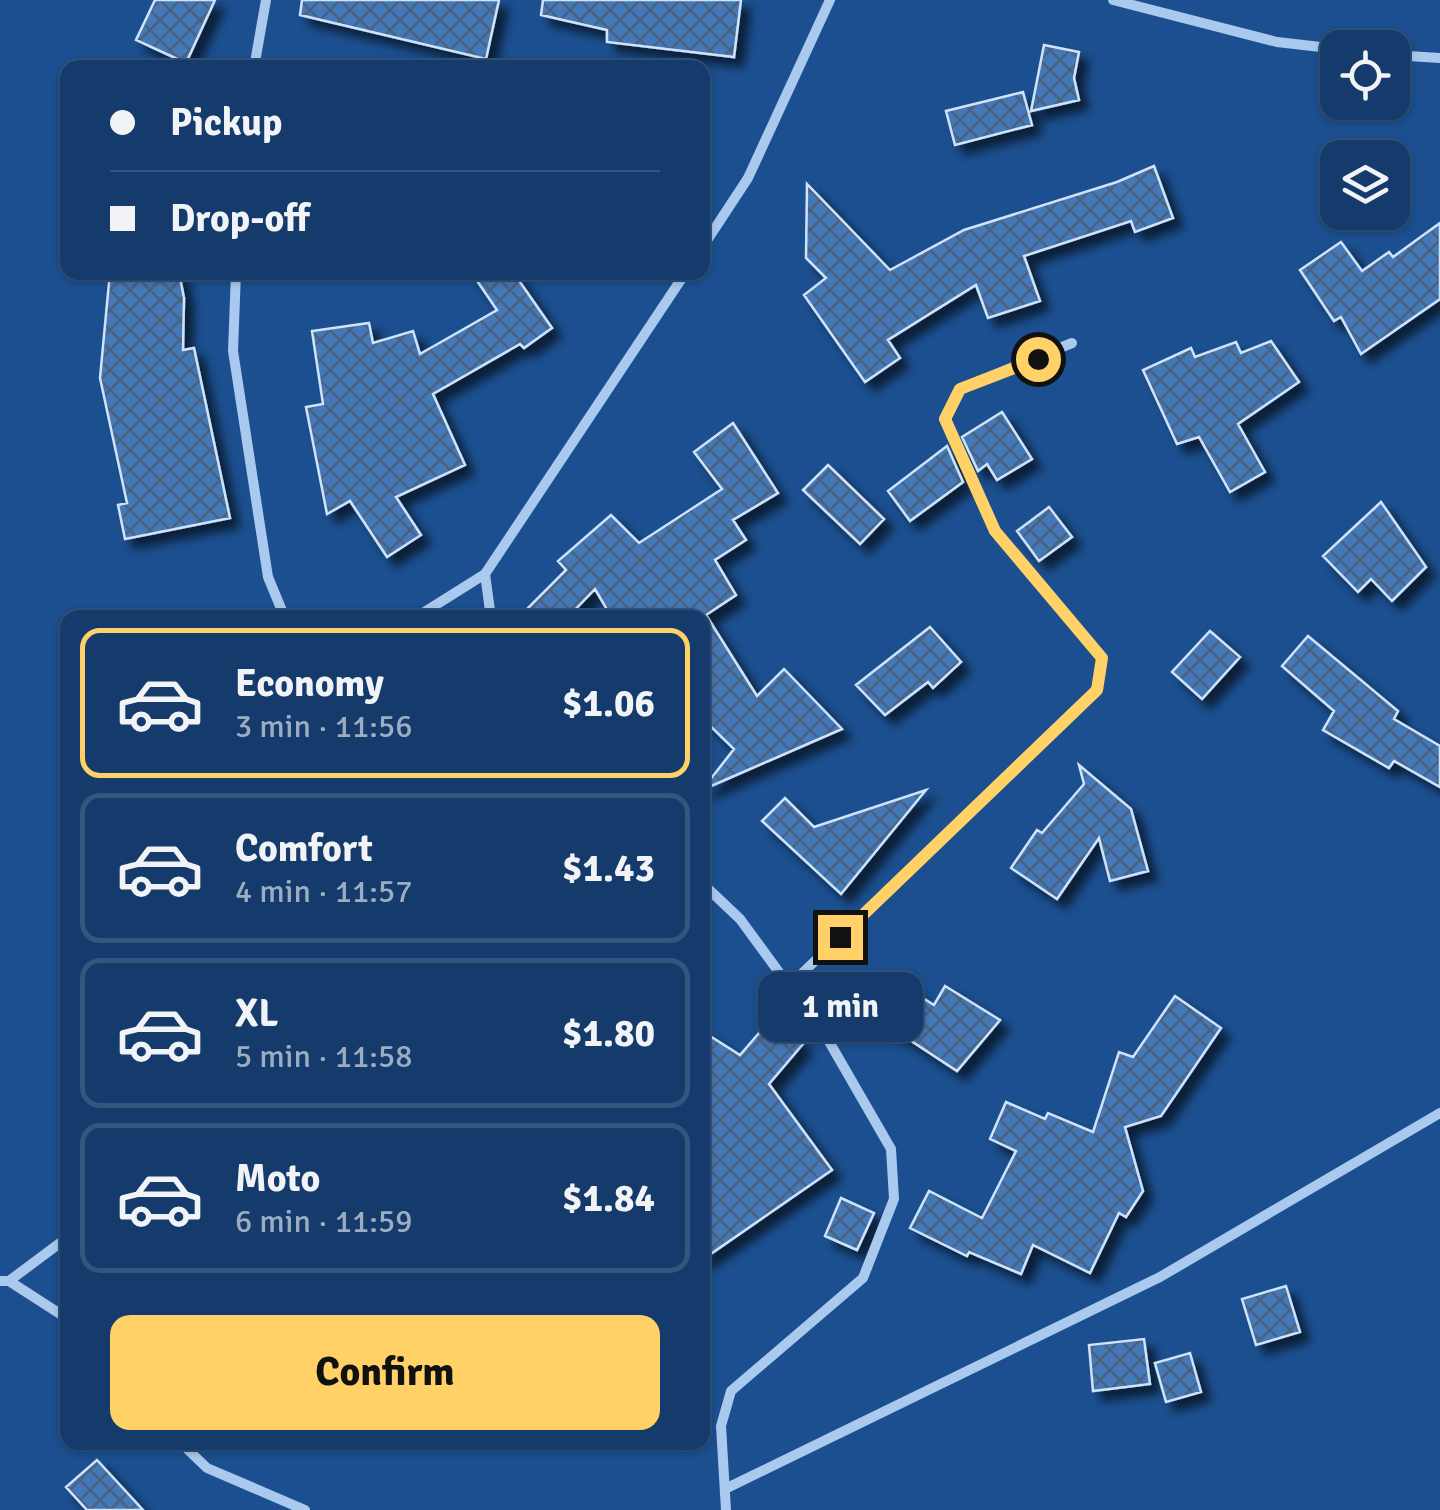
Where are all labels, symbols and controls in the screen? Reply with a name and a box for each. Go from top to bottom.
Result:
map controls [1320,30,1410,230]
button: locate [1320,30,1410,120]
text: Pickup [170,99,282,146]
button: layers [1320,140,1410,230]
text: Drop-off [170,195,310,242]
route start [1016,337,1061,382]
icon: car [115,658,205,748]
text: Economy [235,660,384,707]
text: $1.06 [562,680,655,727]
text: 3 min · 11:56 [235,707,413,746]
icon: car [115,823,205,913]
text: Comfort [235,825,373,872]
text: $1.43 [562,845,655,892]
text: 4 min · 11:57 [235,872,413,911]
route end [818,915,863,960]
callout: 1 min [758,972,922,1042]
text: 1 min [802,987,879,1026]
icon: car [115,988,205,1078]
text: XL [235,990,278,1037]
text: $1.80 [562,1010,655,1057]
text: 5 min · 11:58 [235,1037,413,1076]
icon: car [115,1153,205,1243]
text: Moto [235,1155,320,1202]
text: $1.84 [562,1175,655,1222]
text: 6 min · 11:59 [235,1202,413,1241]
button: Confirm [110,1315,660,1430]

